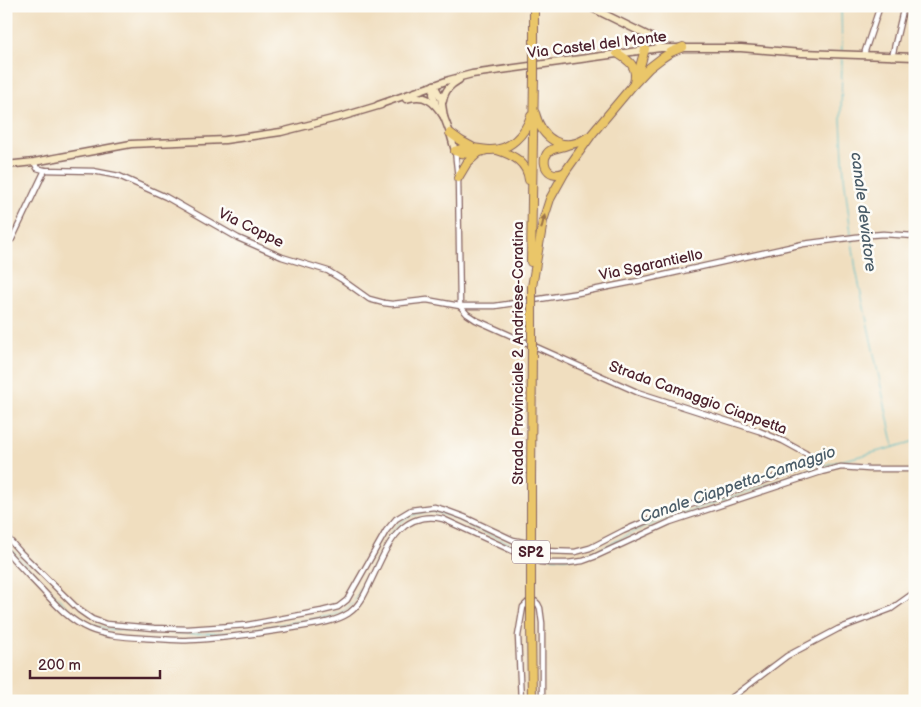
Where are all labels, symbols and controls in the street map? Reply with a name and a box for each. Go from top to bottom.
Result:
street label: Via Castel del Monte [526,27,668,63]
water label: canale deviatore [846,151,880,273]
street label: Via Coppe [215,204,287,252]
one-way arrow [539,214,547,229]
street label: Strada Provinciale 2 Andriese-Coratina [509,221,528,485]
street label: Via Sgarantiello [597,245,705,285]
street label: Strada Camaggio Ciappetta [606,357,790,439]
water label: Canale Ciappetta-Camaggio [638,443,838,527]
road number: SP2 [512,540,550,564]
scale bar [30,647,160,679]
text: 200 m [38,656,81,675]

